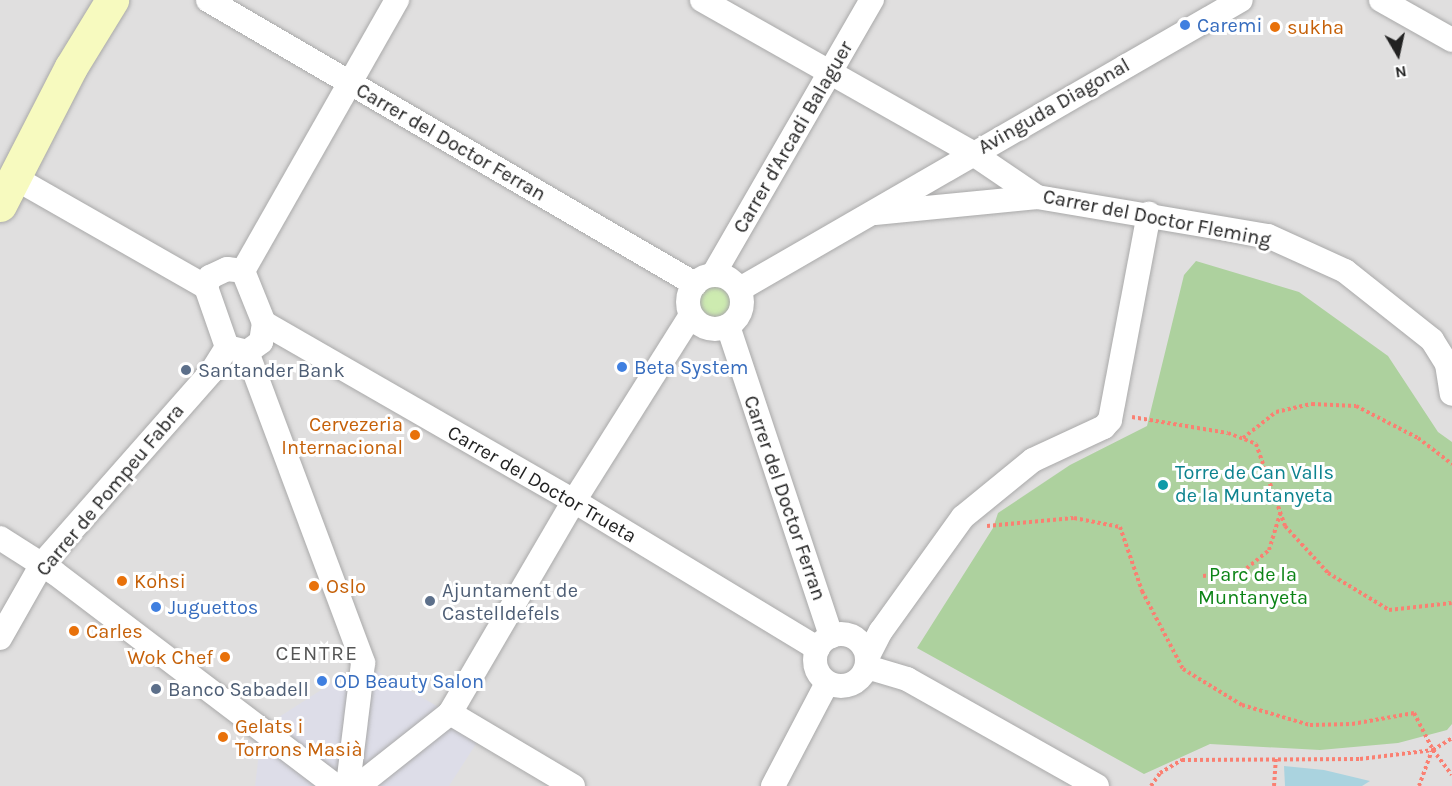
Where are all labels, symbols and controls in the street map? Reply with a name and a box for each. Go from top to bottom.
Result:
place label: Caremi [1197,13,1262,37]
place label: sukha [1287,15,1344,39]
marker: Caremi [1178,18,1192,32]
marker: sukha [1268,20,1282,34]
north arrow [1368,24,1428,84]
street label: Carrer d'Arcadi Balaguer [728,37,858,237]
street label: Avinguda Diagonal [974,53,1134,159]
text: N [1394,62,1408,83]
street label: Carrer del Doctor Ferran [352,78,550,206]
street label: Carrer del Doctor Fleming [1041,184,1273,252]
place label: Beta System [634,355,748,379]
place label: Santander Bank [198,358,345,382]
marker: Beta System [615,360,629,374]
marker: Santander Bank [179,363,193,377]
street label: Carrer del Doctor Ferran [739,392,831,604]
street label: Carrer de Pompeu Fabra [31,399,189,581]
place label: Cervezeria Internacional [281,412,403,459]
street label: Carrer del Doctor Trueta [443,420,641,548]
marker: Cervezeria Internacional [408,428,422,442]
place label: Torre de Can Valls de la Muntanyeta [1175,461,1334,508]
marker: Torre de Can Valls de la Muntanyeta [1156,478,1170,492]
park label: Parc de la Muntanyeta [1198,563,1308,610]
place label: Kohsi [134,569,186,593]
marker: Kohsi [115,574,129,588]
place label: Oslo [326,574,366,598]
place label: Ajuntament de Castelldefels [442,578,578,625]
marker: Oslo [307,579,321,593]
marker: Ajuntament de Castelldefels [423,594,437,608]
place label: Juguettos [168,595,258,619]
marker: Juguettos [149,600,163,614]
place label: Carles [86,619,143,643]
marker: Carles [67,624,81,638]
district label: CENTRE [275,640,359,666]
place label: Wok Chef [127,645,213,669]
marker: Wok Chef [218,650,232,664]
place label: OD Beauty Salon [334,669,484,693]
marker: OD Beauty Salon [315,674,329,688]
place label: Banco Sabadell [168,677,309,701]
marker: Banco Sabadell [149,682,163,696]
place label: Gelats i Torrons Masià [235,714,363,761]
marker: Gelats i Torrons Masià [216,730,230,744]

